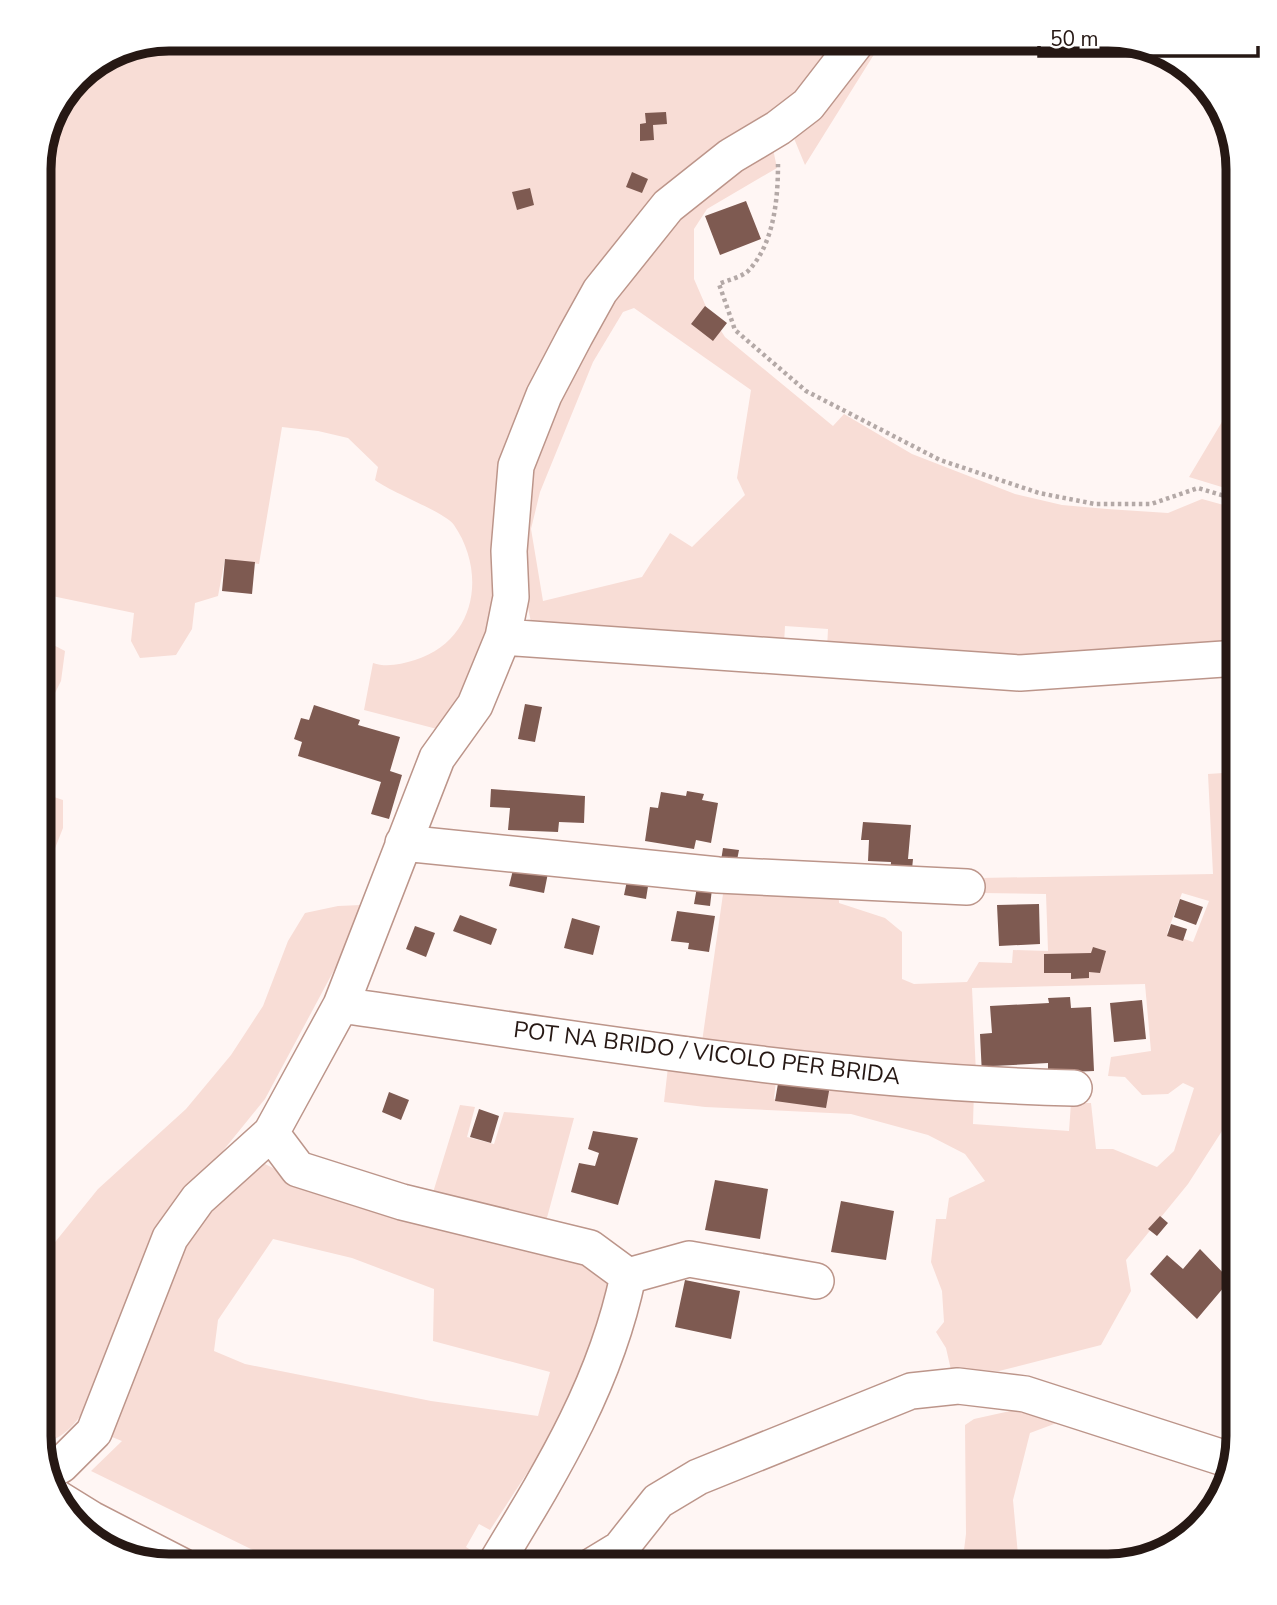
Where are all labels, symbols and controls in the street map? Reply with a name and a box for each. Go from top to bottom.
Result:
scale bar [1039,14,1258,58]
text: 50 m [1050,25,1099,53]
street label: POT NA BRIDO / VICOLO PER BRIDA [512,1014,902,1092]

